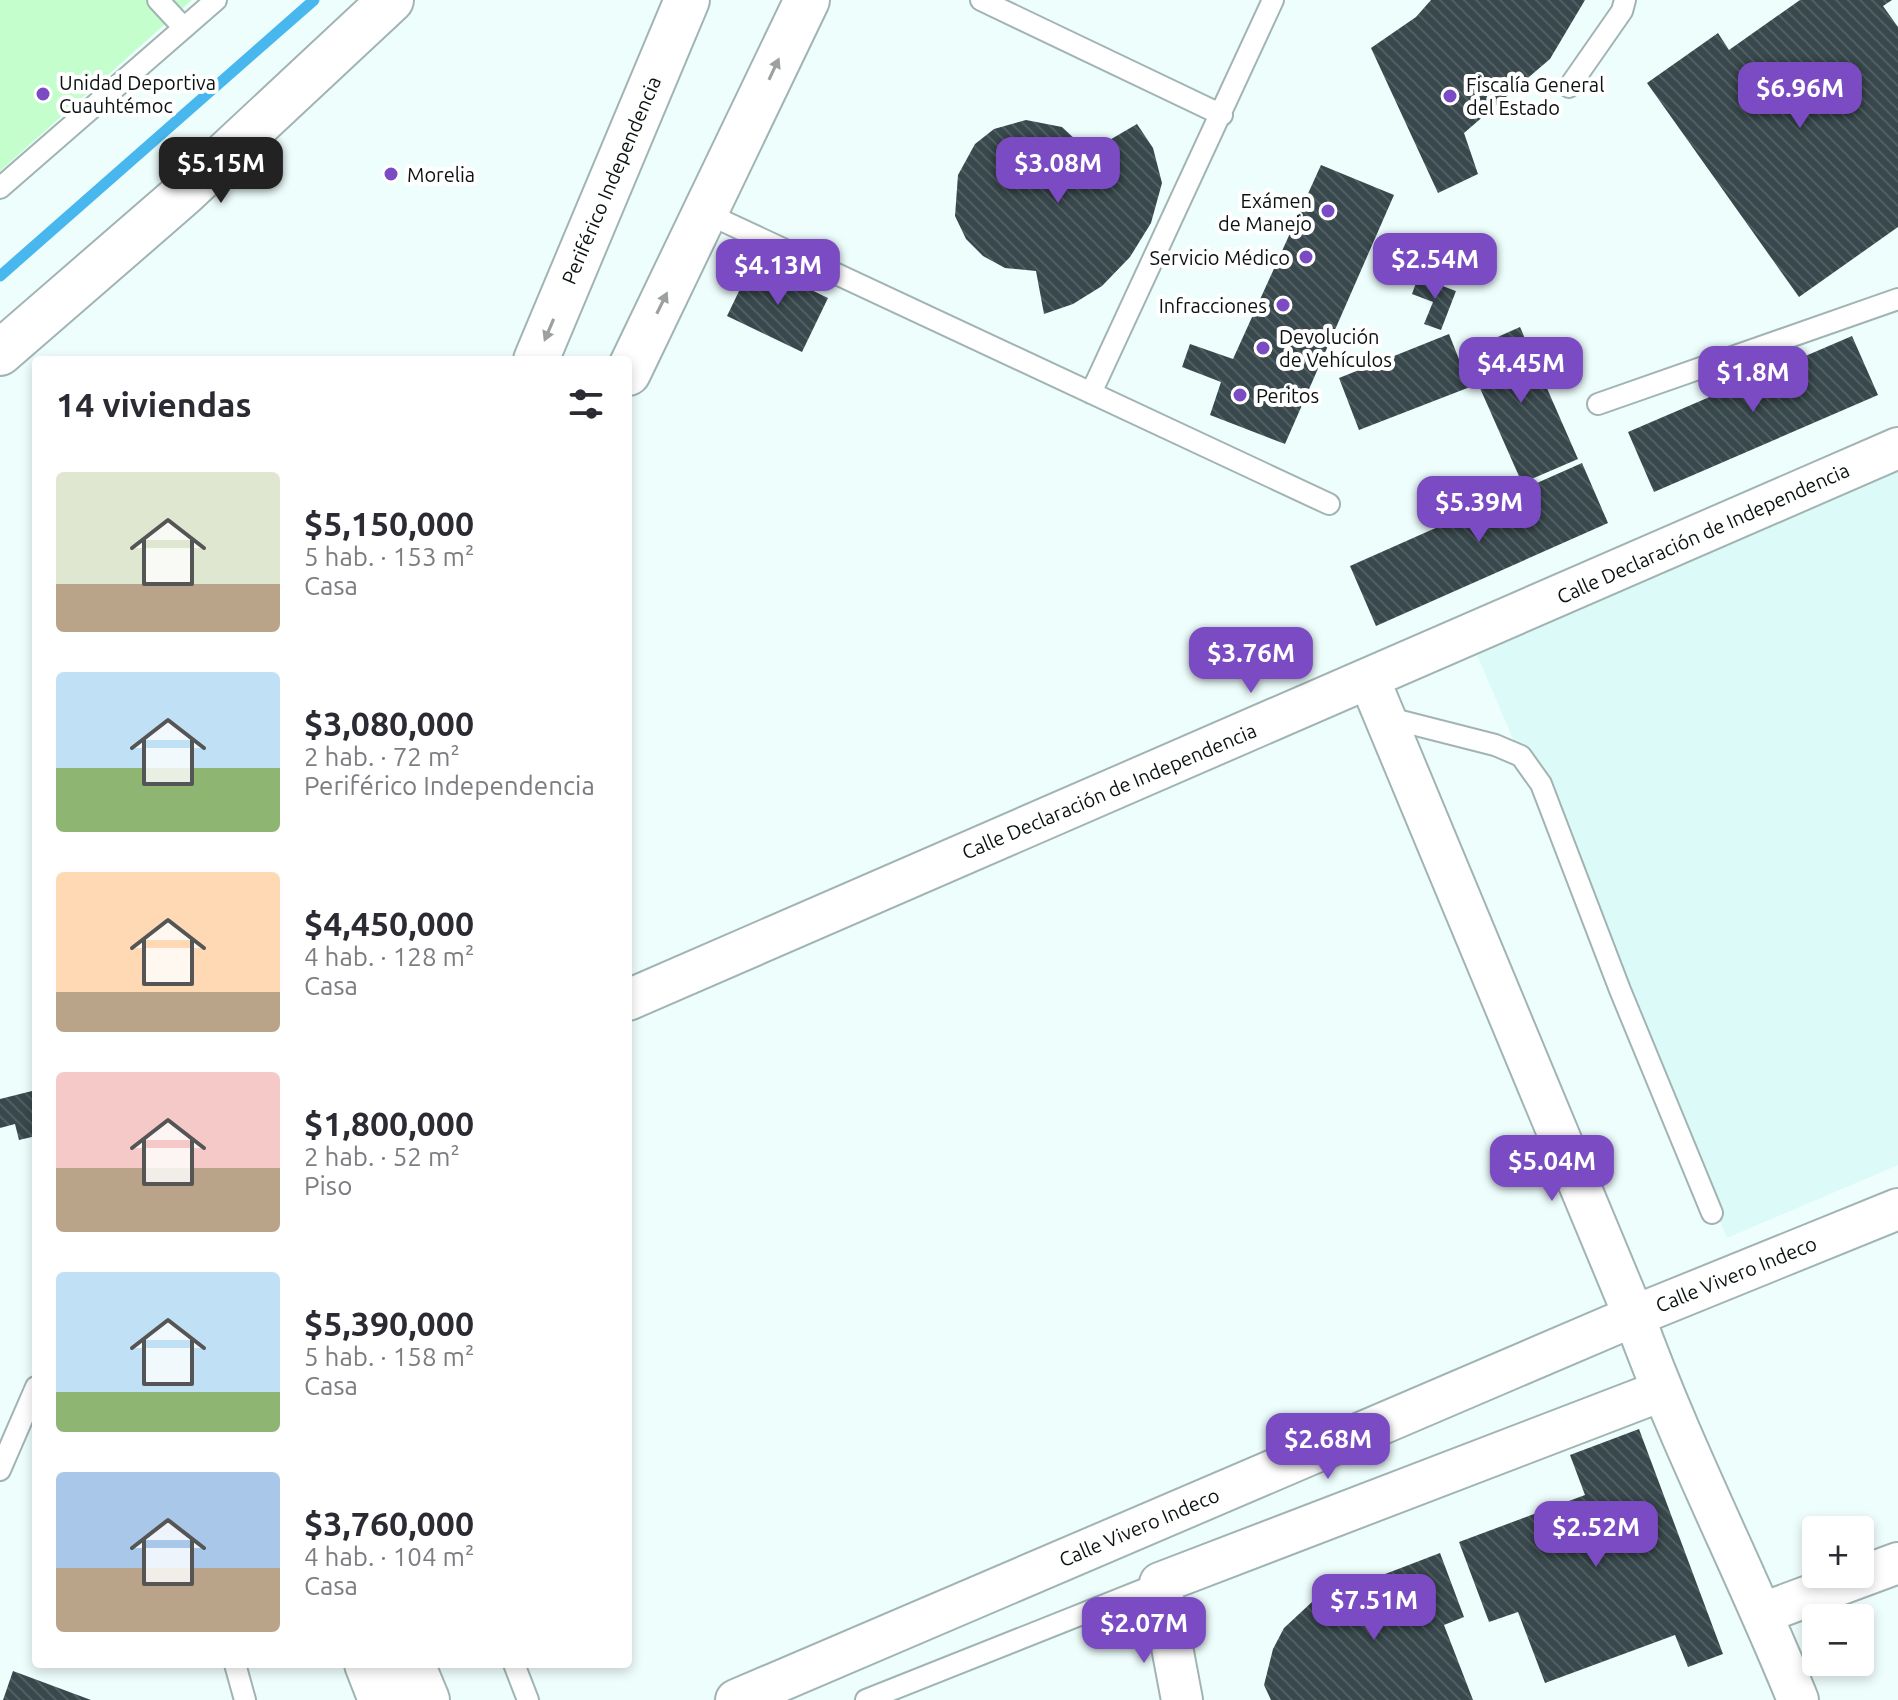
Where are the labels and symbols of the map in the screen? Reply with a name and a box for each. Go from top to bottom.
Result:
one-way arrow [767,57,781,80]
pin: $6.96M [1735,62,1865,130]
place label: Unidad Deportiva Cuauhtémoc [59,71,216,117]
street label: Periférico Independencia [557,73,665,287]
place label: Fiscalía General del Estado [1466,73,1604,119]
marker: Unidad Deportiva Cuauhtémoc [34,85,52,103]
marker: Fiscalía General del Estado [1441,87,1459,105]
pin: $5.15M [156,137,286,205]
pin: $3.08M [993,137,1123,205]
place label: Morelia [407,163,475,186]
marker: Morelia [382,165,400,183]
place label: Exámen de Manejo [1218,189,1312,235]
marker: Exámen de Manejo [1319,202,1337,220]
pin: $2.54M [1370,233,1500,301]
pin: $4.13M [713,239,843,307]
place label: Servicio Médico [1149,246,1290,269]
marker: Servicio Médico [1297,248,1315,266]
one-way arrow [655,292,669,315]
place label: Infracciones [1159,294,1267,317]
marker: Infracciones [1274,296,1292,314]
one-way arrow [542,318,555,342]
place label: Devolución de Vehículos [1279,325,1392,371]
pin: $4.45M [1456,337,1586,405]
marker: Devolución de Vehículos [1254,339,1272,357]
pin: $1.8M [1697,346,1809,414]
place label: Peritos [1256,384,1319,407]
marker: Peritos [1231,386,1249,404]
street label: Calle Declaración de Independencia [1553,458,1853,608]
pin: $5.39M [1414,476,1544,544]
pin: $3.76M [1186,627,1316,695]
street label: Calle Declaración de Independencia [958,718,1260,864]
pin: $5.04M [1487,1135,1617,1203]
street label: Calle Vivero Indeco [1652,1231,1820,1317]
pin: $2.68M [1263,1413,1393,1481]
street label: Calle Vivero Indeco [1056,1483,1222,1571]
pin: $2.52M [1531,1501,1661,1569]
pin: $7.51M [1309,1574,1439,1642]
pin: $2.07M [1079,1597,1209,1665]

